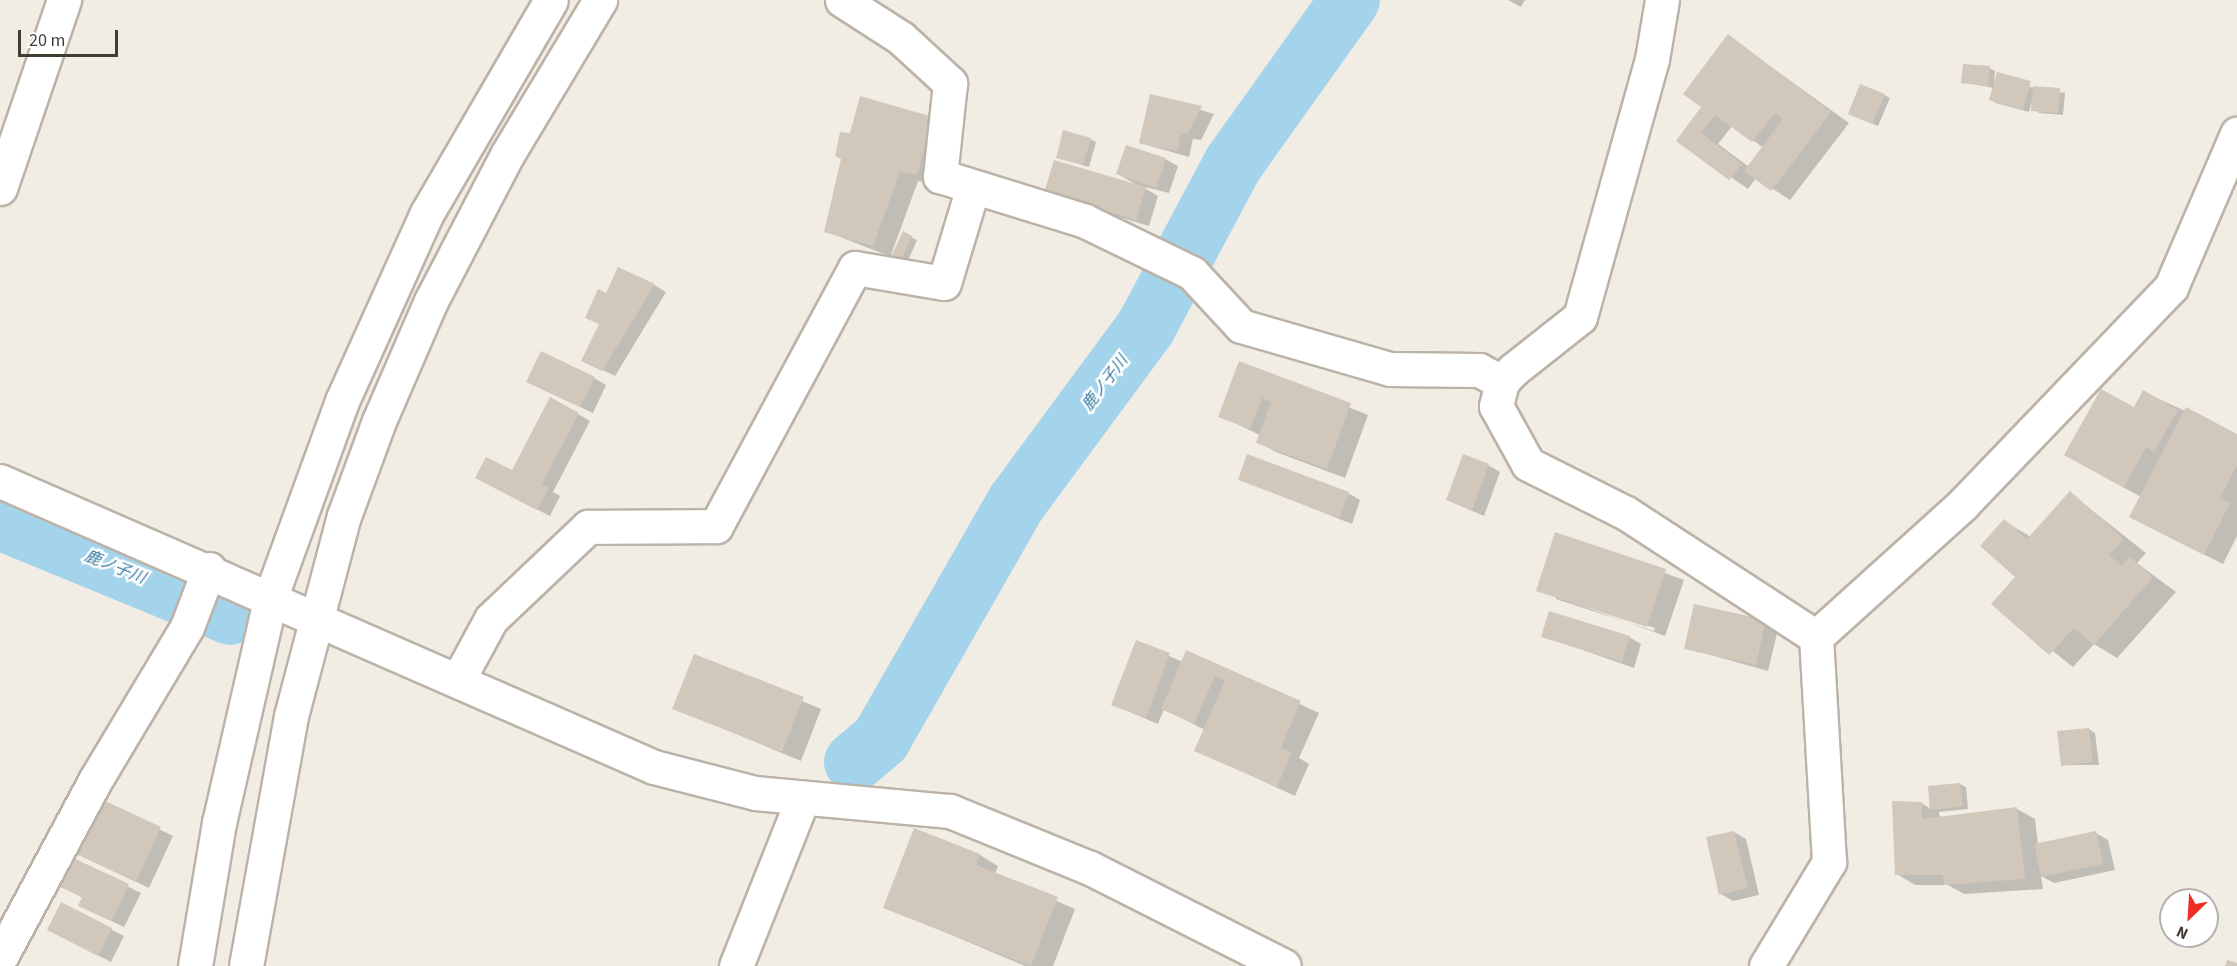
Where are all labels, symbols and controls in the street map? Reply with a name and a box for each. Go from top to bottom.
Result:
scale bar [21,18,122,56]
text: 20 m [29,28,65,53]
water label: 鹿ノ子川 [1078,352,1132,414]
water label: 鹿ノ子川 [82,546,148,588]
north arrow [2159,888,2219,948]
text: N [2173,920,2192,945]

